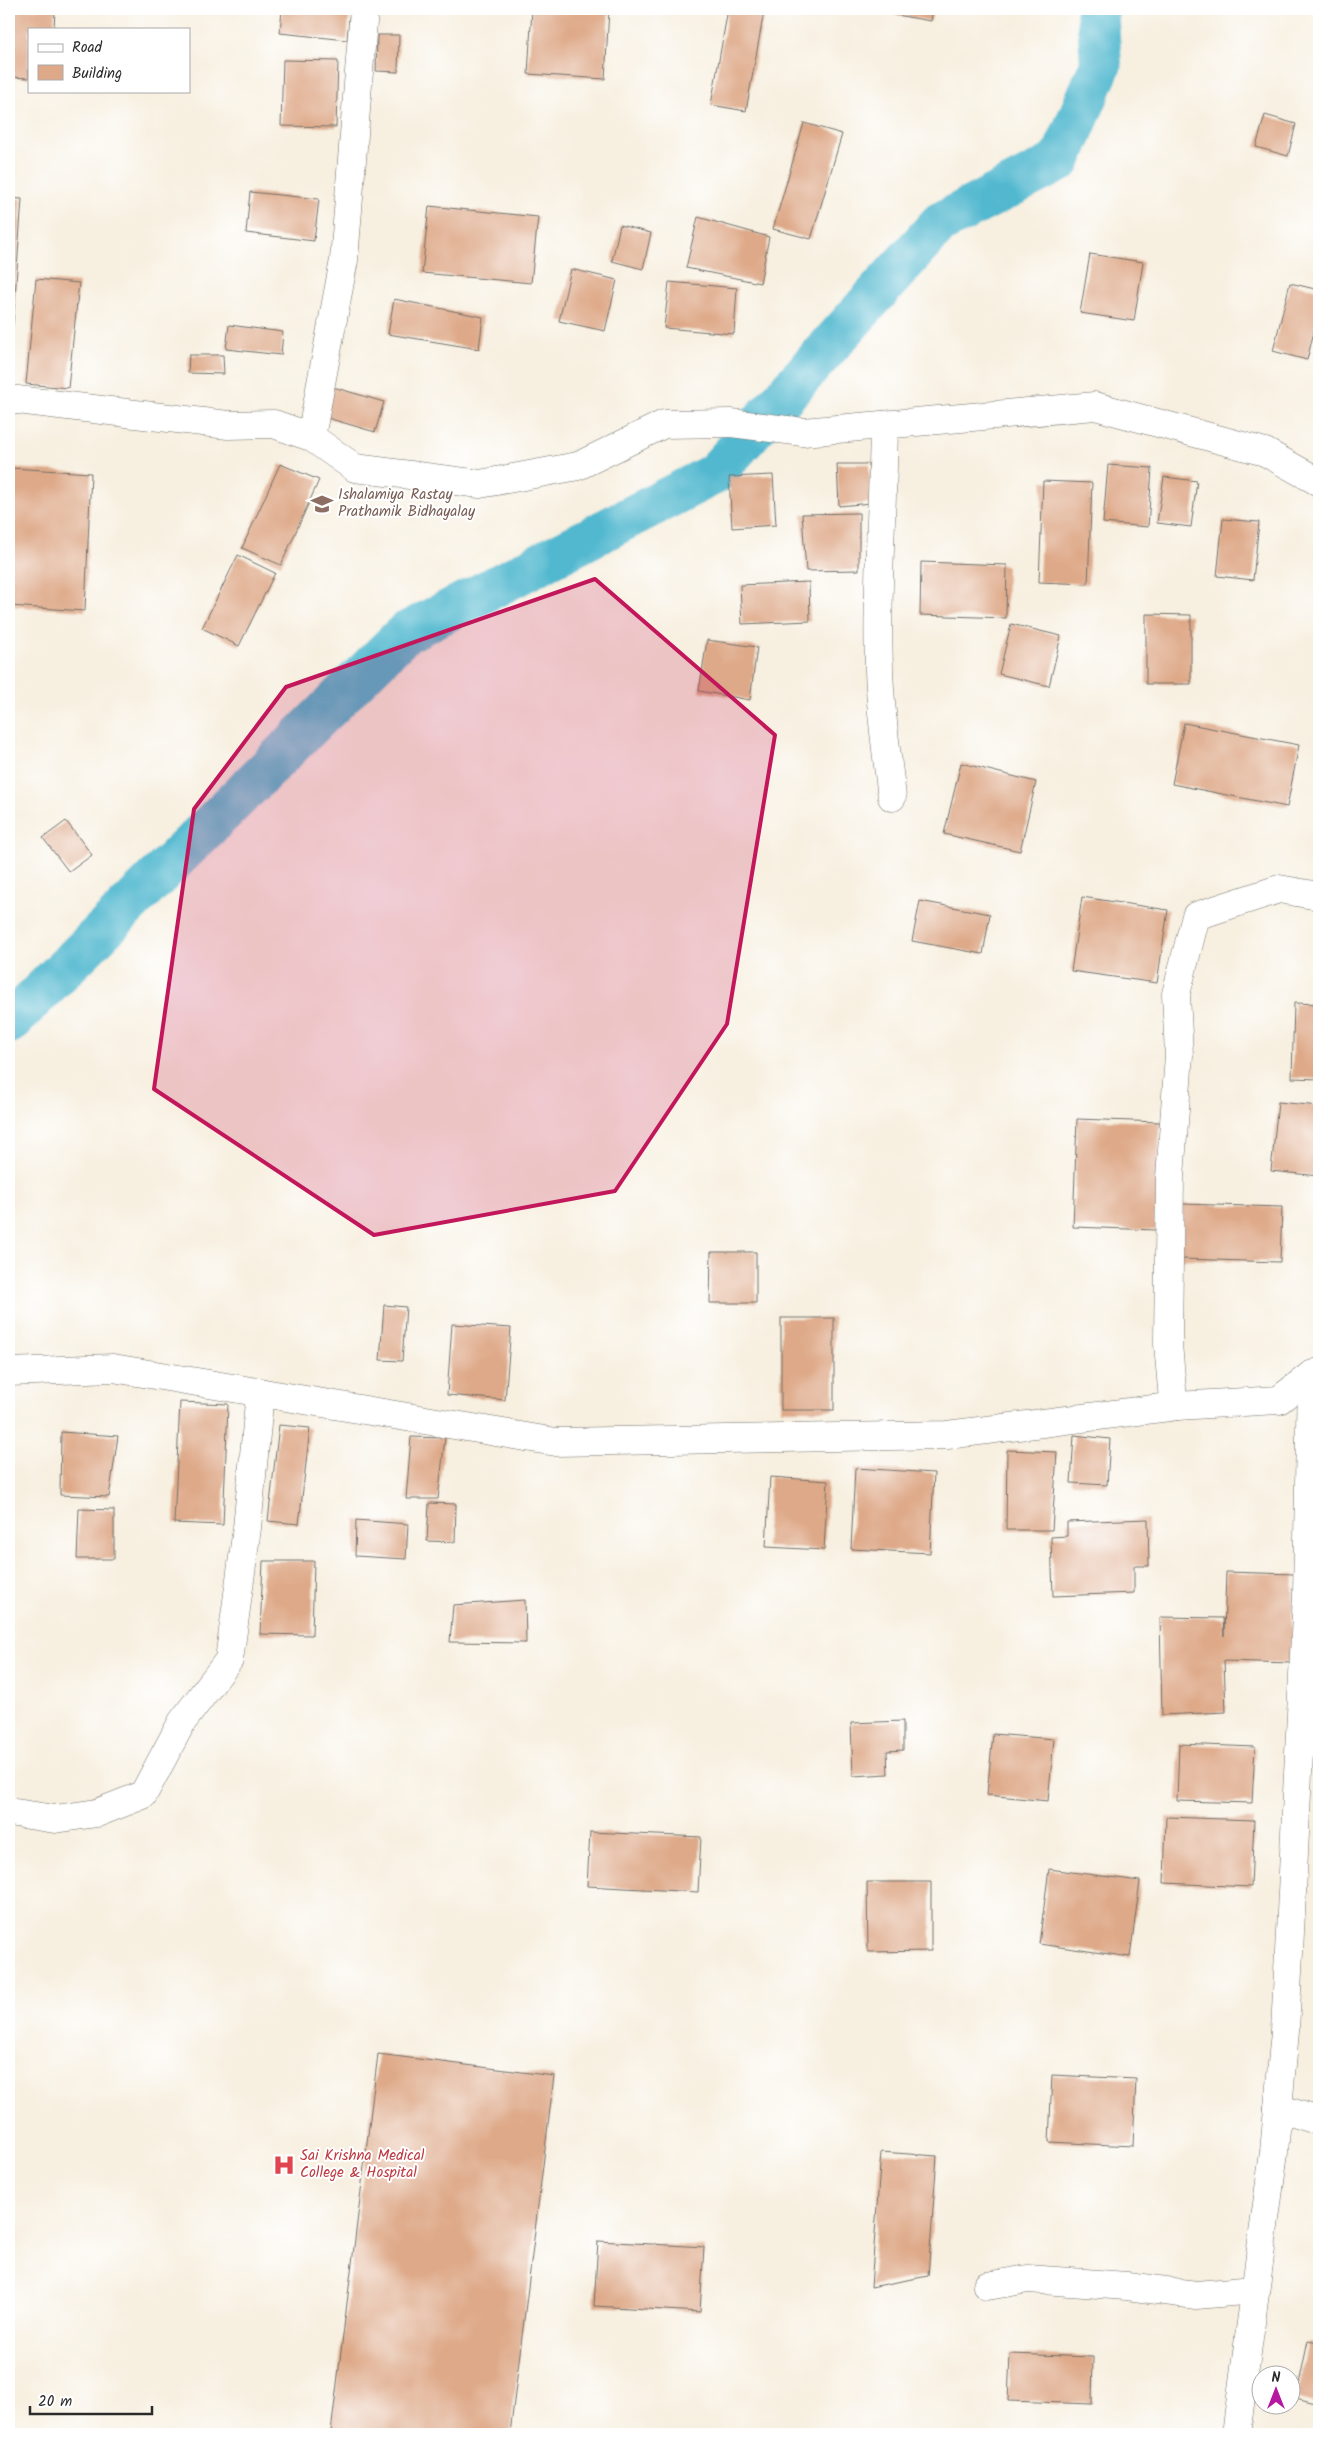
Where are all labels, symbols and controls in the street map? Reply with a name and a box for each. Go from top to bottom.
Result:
legend [28,28,190,92]
text: Road [72,36,103,60]
text: Building [72,62,122,86]
place label: Ishalamiya Rastay Prathamik Bidhayalay [338,483,476,524]
school or university icon: Ishalamiya Rastay Prathamik Bidhayalay [309,491,335,517]
place label: Sai Krishna Medical College & Hospital [300,2144,425,2185]
hospital icon: Sai Krishna Medical College & Hospital [271,2152,297,2178]
north arrow [1250,2366,1300,2416]
text: N [1272,2367,1281,2389]
scale bar [30,2383,152,2415]
text: 20 m [38,2390,72,2414]

